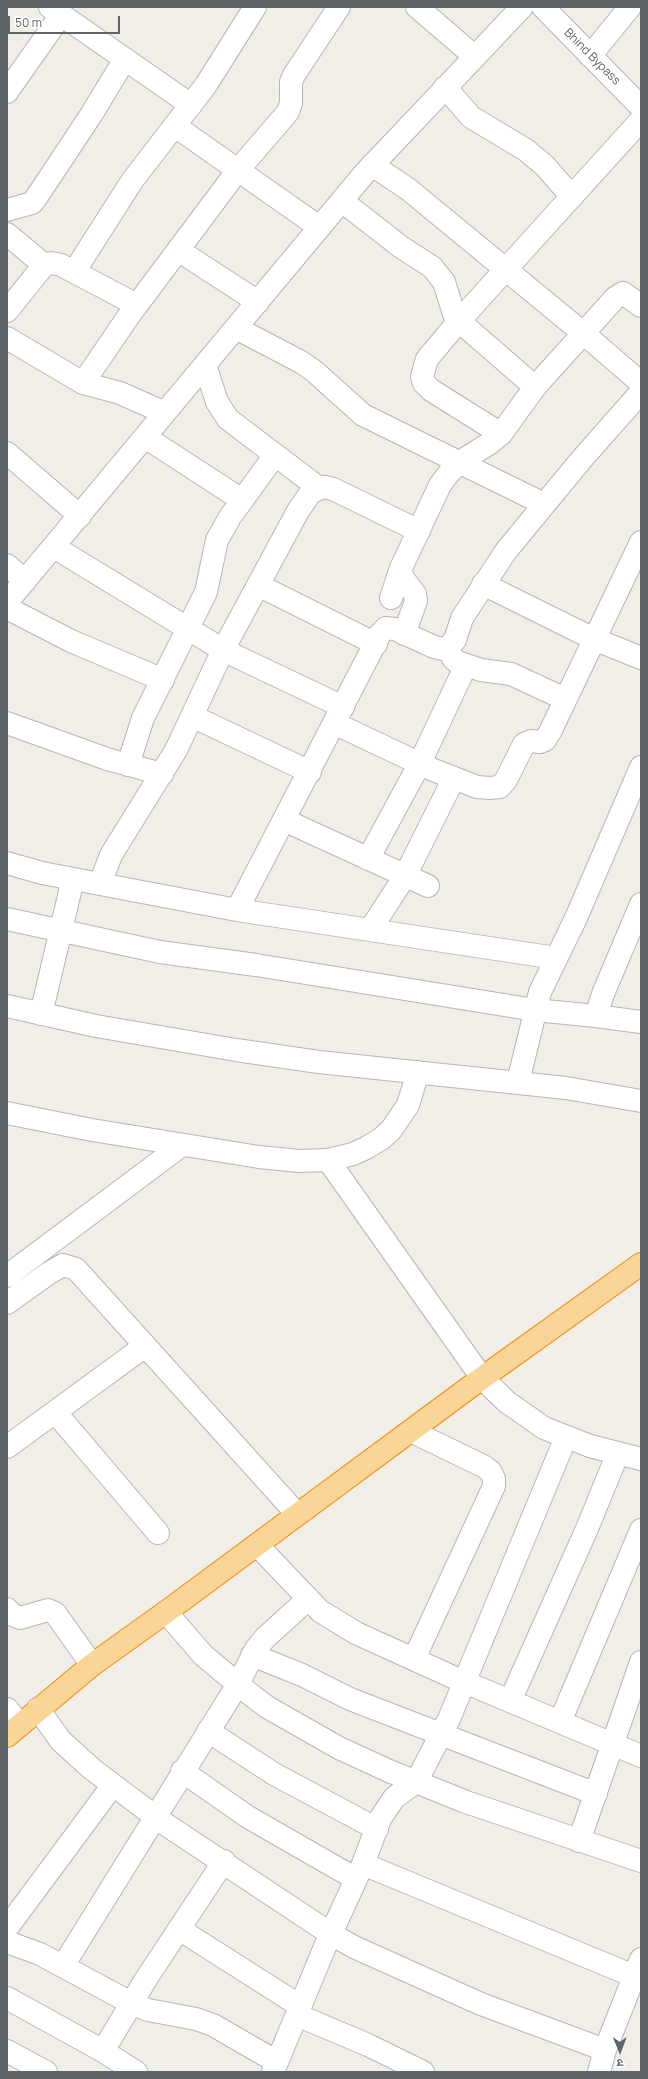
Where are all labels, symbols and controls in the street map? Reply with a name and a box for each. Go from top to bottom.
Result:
scale bar [10,8,122,34]
text: 50 m [15,14,42,31]
street label: Bhind Bypass [561,26,623,88]
north arrow [600,2031,640,2071]
text: उ [617,2056,624,2071]

